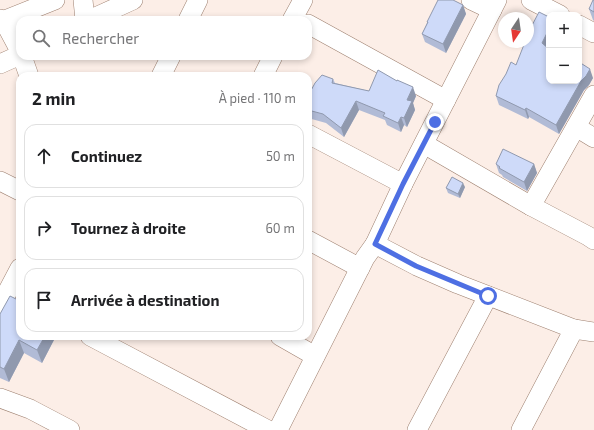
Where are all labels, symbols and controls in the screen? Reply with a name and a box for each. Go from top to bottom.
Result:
north arrow [498,12,534,48]
map controls [546,12,582,84]
button: + [546,12,582,48]
search box [16,16,312,60]
icon: search [30,27,52,49]
text: Rechercher [62,29,139,47]
button: − [546,48,582,84]
text: 2 min [32,88,75,108]
text: À pied · 110 m [219,90,296,106]
route end [426,113,444,131]
icon: ahead [33,145,55,167]
text: Continuez [71,147,142,165]
text: 50 m [266,148,295,164]
icon: right [33,217,55,239]
text: Tournez à droite [71,219,186,237]
text: 60 m [265,220,295,236]
route start [479,287,497,305]
icon: arrive [33,289,55,311]
text: Arrivée à destination [71,291,219,309]

